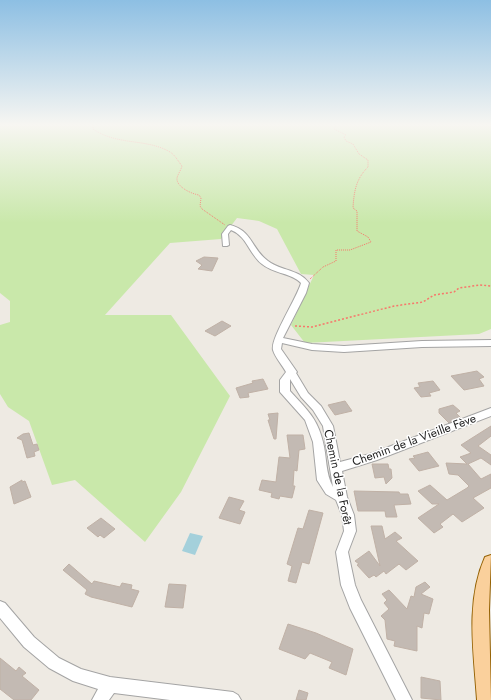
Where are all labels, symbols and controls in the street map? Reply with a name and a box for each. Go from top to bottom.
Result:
street label: Chemin de la Vieille Fève [350,409,478,471]
street label: Chemin de la Forêt [319,428,357,526]

